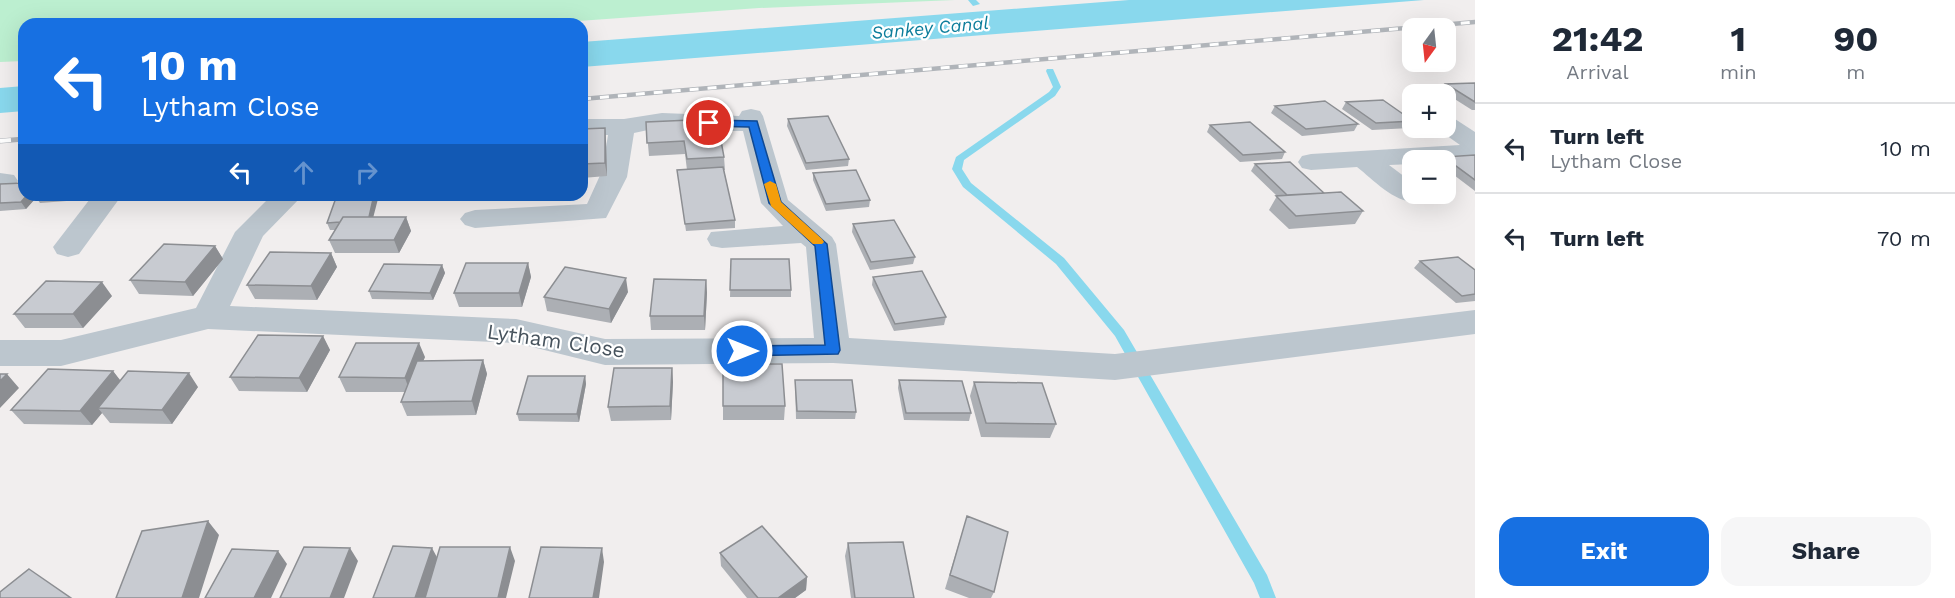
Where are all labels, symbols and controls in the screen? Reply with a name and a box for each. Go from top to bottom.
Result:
water label: Sankey Canal [870,12,989,43]
north arrow [1402,18,1456,72]
map controls [1402,18,1456,204]
text: 21:42 [1551,18,1644,60]
text: 1 [1731,18,1746,60]
text: 90 [1833,18,1879,60]
text: 10 m [141,41,238,90]
icon: left [42,42,120,120]
text: Arrival [1566,60,1629,84]
text: min [1720,60,1757,84]
text: m [1846,60,1865,84]
button: + [1402,84,1456,138]
text: Lytham Close [141,91,320,123]
pin [683,97,734,148]
icon: arrive [692,106,725,139]
text: Turn left [1550,124,1644,149]
icon: left [1499,132,1532,165]
text: 10 m [1880,136,1931,161]
text: Lytham Close [1550,149,1682,173]
button: − [1402,150,1456,204]
icon: left [224,156,257,189]
icon: ahead [287,156,320,189]
icon: right [350,156,383,189]
icon: left [1499,222,1532,255]
text: Turn left [1550,226,1644,251]
text: 70 m [1877,226,1931,251]
street label: Lytham Close [486,318,627,363]
position arrow [710,319,774,383]
button: Exit [1499,517,1709,586]
button: Share [1721,517,1931,586]

